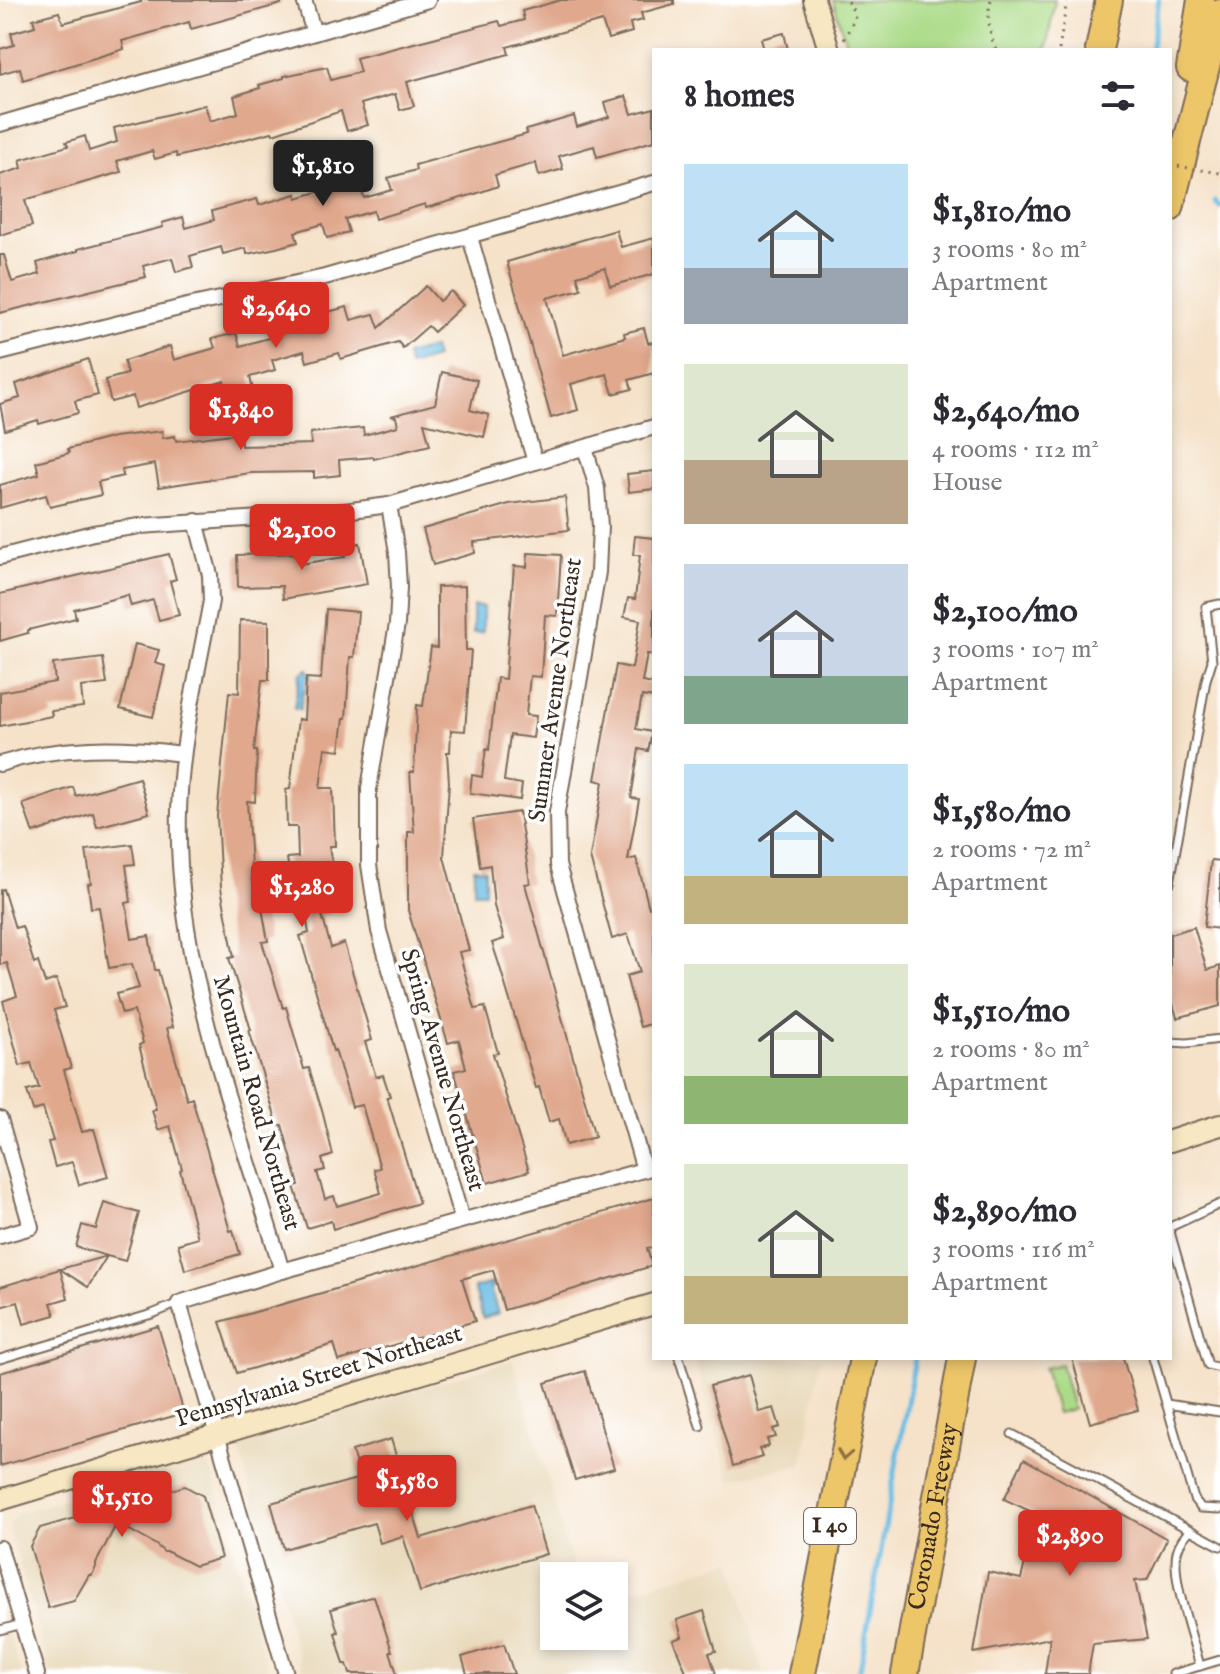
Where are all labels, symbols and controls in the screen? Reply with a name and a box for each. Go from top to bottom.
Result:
icon: filters [1096,74,1140,118]
text: 8 homes [684,75,795,118]
pin: $1,810 [258,140,388,208]
text: $1,810 [291,149,355,182]
text: $1,810/mo [932,190,1071,233]
icon: home [748,196,844,292]
text: 3 rooms · 80 m² [932,233,1087,266]
text: Apartment [932,266,1048,299]
pin: $2,640 [211,282,341,350]
text: $2,640 [241,291,311,324]
pin: $1,840 [176,384,306,452]
text: $2,640/mo [932,390,1080,433]
text: $1,840 [208,393,274,426]
icon: home [748,396,844,492]
text: 4 rooms · 112 m² [932,433,1099,466]
text: House [932,466,1002,499]
pin: $2,100 [237,504,367,572]
text: $2,100 [268,513,336,546]
street label: Summer Avenue Northeast [522,556,590,824]
text: $2,100/mo [932,590,1078,633]
icon: home [748,596,844,692]
text: 3 rooms · 107 m² [932,633,1099,666]
text: Apartment [932,666,1048,699]
text: $1,580/mo [932,790,1071,833]
icon: home [748,796,844,892]
text: 2 rooms · 72 m² [932,833,1091,866]
pin: $1,280 [237,861,367,929]
text: Apartment [932,866,1048,899]
text: $1,280 [269,870,335,903]
street label: Spring Avenue Northeast [393,945,491,1195]
street label: Mountain Road Northeast [205,972,307,1234]
text: $1,510/mo [932,990,1070,1033]
icon: home [748,996,844,1092]
text: 2 rooms · 80 m² [932,1033,1090,1066]
text: Apartment [932,1066,1048,1099]
text: $2,890/mo [932,1190,1077,1233]
icon: home [748,1196,844,1292]
text: 3 rooms · 116 m² [932,1233,1095,1266]
text: Apartment [932,1266,1048,1299]
street label: Pennsylvania Street Northeast [172,1319,466,1435]
street label: Coronado Freeway [901,1420,965,1612]
one-way arrow [836,1448,853,1461]
pin: $1,580 [342,1455,472,1523]
text: $1,580 [375,1464,439,1497]
pin: $1,510 [57,1471,187,1539]
text: $1,510 [91,1480,153,1513]
road number: I 40 [804,1508,856,1544]
pin: $2,890 [1005,1510,1135,1578]
text: $2,890 [1036,1519,1104,1552]
map controls [540,1562,628,1650]
button: layers [540,1562,628,1650]

